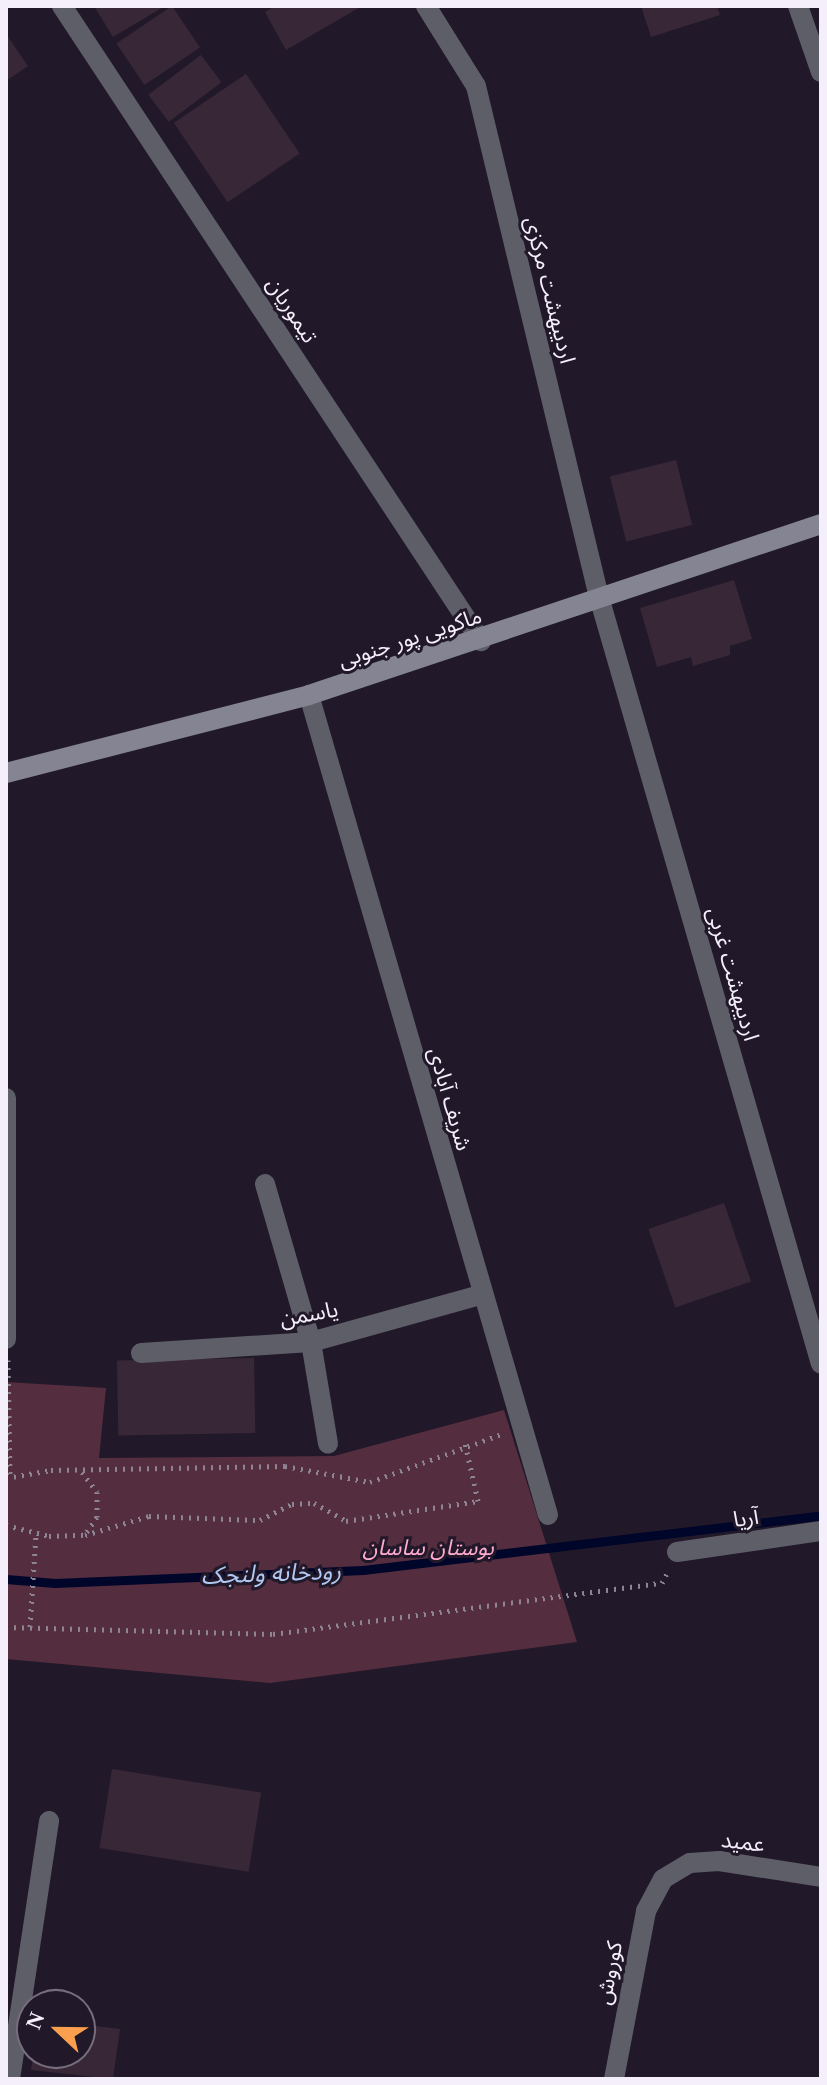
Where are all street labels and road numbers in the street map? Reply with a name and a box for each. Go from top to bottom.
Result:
street label: اردیبهشت مرکزی [519,214,581,366]
street label: تیموریان [261,272,323,348]
street label: ماکویی‌ پور جنوبی [335,602,485,674]
street label: اردیبهشت غربی [701,904,765,1044]
street label: شریف آبادی [423,1044,477,1154]
street label: یاسمن [278,1296,340,1332]
street label: آریا [732,1503,760,1533]
street label: عمید [720,1826,766,1858]
street label: کوروش [590,1939,628,2007]

